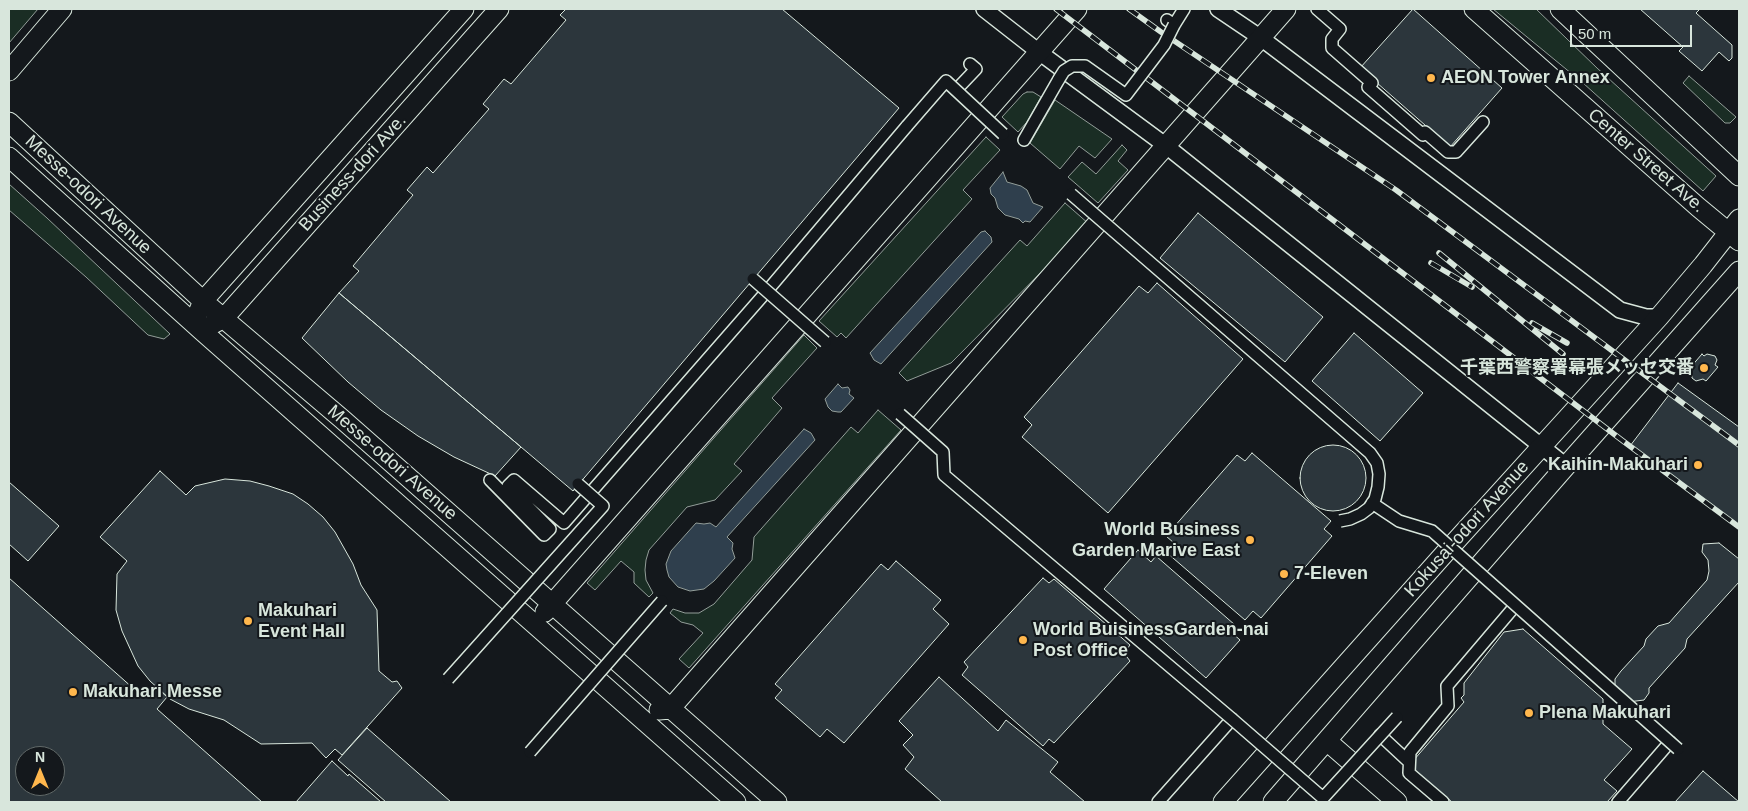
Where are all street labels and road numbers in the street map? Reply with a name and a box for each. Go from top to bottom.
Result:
street label: Center Street Ave. [1583,104,1709,218]
street label: Business-dori Ave. [295,110,411,236]
street label: Messe-odori Avenue [20,131,156,259]
street label: Messe-odori Avenue [323,401,461,525]
street label: Kokusai-odori Avenue [1400,456,1534,602]

